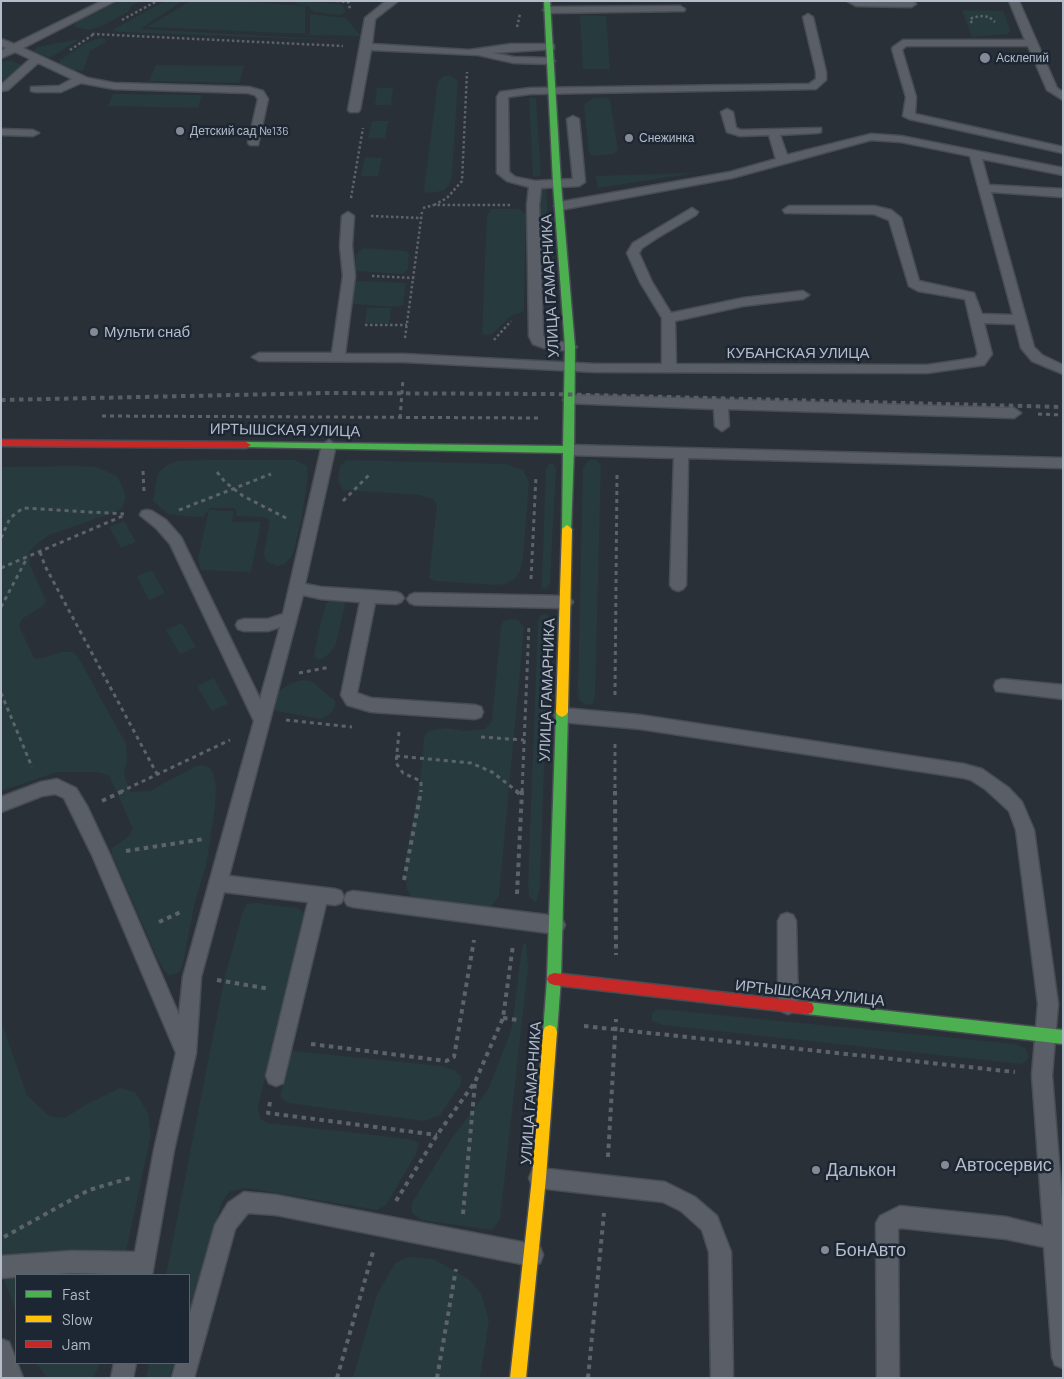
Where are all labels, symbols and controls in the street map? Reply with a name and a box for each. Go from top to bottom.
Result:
marker: Асклепий [978,51,992,65]
place label: Асклепий [996,51,1049,65]
place label: Детский сад №136 [190,124,288,138]
marker: Детский сад №136 [174,125,186,137]
place label: Снежинка [639,131,694,145]
marker: Снежинка [623,132,635,144]
street label: УЛИЦА ГАМАРНИКА [537,214,563,358]
place label: Мульти снаб [104,323,190,341]
marker: Мульти снаб [88,326,100,338]
street label: КУБАНСКАЯ УЛИЦА [727,344,869,362]
street label: ИРТЫШСКАЯ УЛИЦА [210,420,360,440]
street label: УЛИЦА ГАМАРНИКА [535,618,559,762]
street label: ИРТЫШСКАЯ УЛИЦА [734,976,886,1010]
street label: УЛИЦА ГАМАРНИКА [517,1021,545,1165]
place label: Автосервис [955,1154,1052,1176]
place label: Далькон [826,1159,896,1181]
marker: Автосервис [939,1159,951,1171]
marker: Далькон [810,1164,822,1176]
place label: БонАвто [835,1239,906,1261]
marker: БонАвто [819,1244,831,1256]
legend [15,1274,190,1364]
text: Fast [62,1285,90,1303]
text: Slow [62,1310,93,1328]
text: Jam [62,1335,91,1353]

